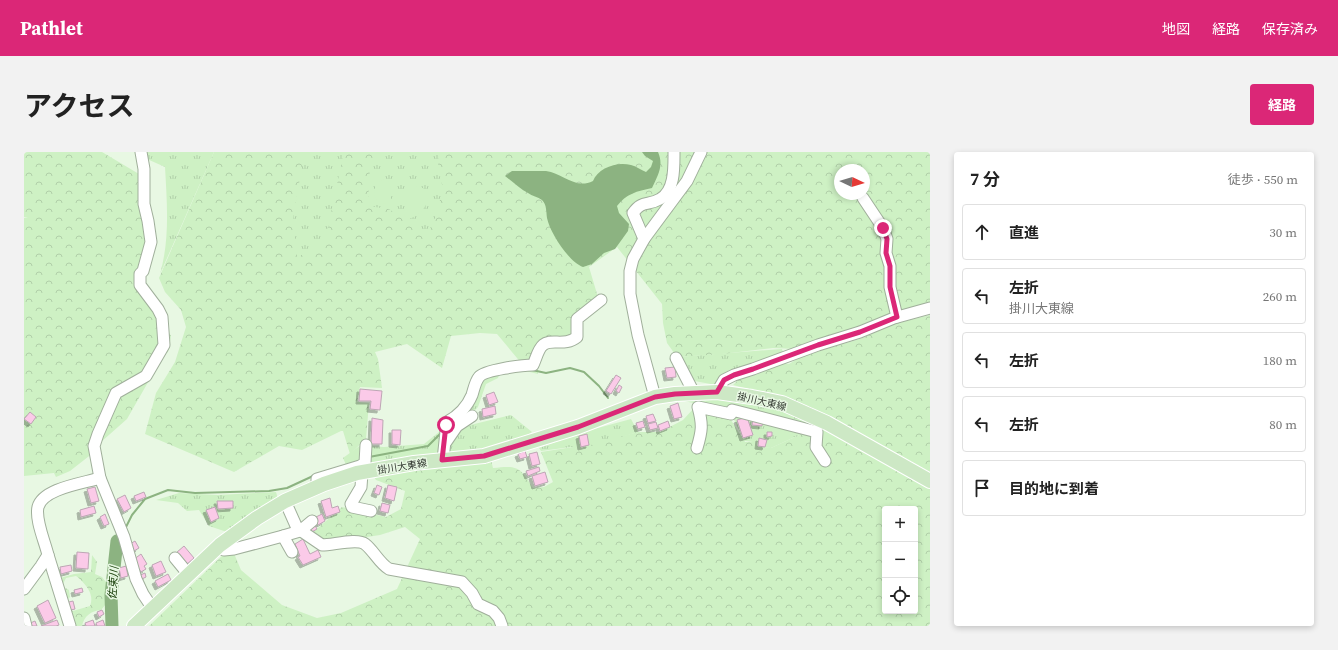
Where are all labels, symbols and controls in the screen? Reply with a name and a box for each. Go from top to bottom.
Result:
text: Pathlet [20,15,83,41]
text: 地図 [1162,19,1190,39]
text: 経路 [1212,19,1240,39]
text: 保存済み [1262,19,1318,39]
button: 経路 [1250,84,1314,125]
text: アクセス [24,87,135,125]
north arrow [834,164,870,200]
text: 7 分 [970,167,1000,191]
text: 徒歩 · 550 m [1228,171,1298,188]
route end [874,219,892,237]
icon: ahead [971,221,993,243]
text: 直進 [1009,222,1039,243]
text: 30 m [1269,224,1297,241]
text: 左折 [1009,277,1039,298]
icon: left [971,285,993,307]
text: 260 m [1263,288,1297,305]
text: 掛川大東線 [1009,300,1074,317]
icon: left [971,349,993,371]
text: 左折 [1009,350,1039,371]
text: 180 m [1263,352,1297,369]
street label: 掛川大東線 [736,390,788,413]
icon: left [971,413,993,435]
text: 左折 [1009,414,1039,435]
route start [437,416,455,434]
text: 80 m [1269,416,1297,433]
street label: 掛川大東線 [376,456,428,477]
icon: arrive [971,477,993,499]
text: 目的地に到着 [1009,478,1099,499]
map controls [882,506,918,614]
button: + [882,506,918,542]
button: − [882,542,918,578]
water label: 佐束川 [105,565,122,600]
button: locate [882,578,918,614]

